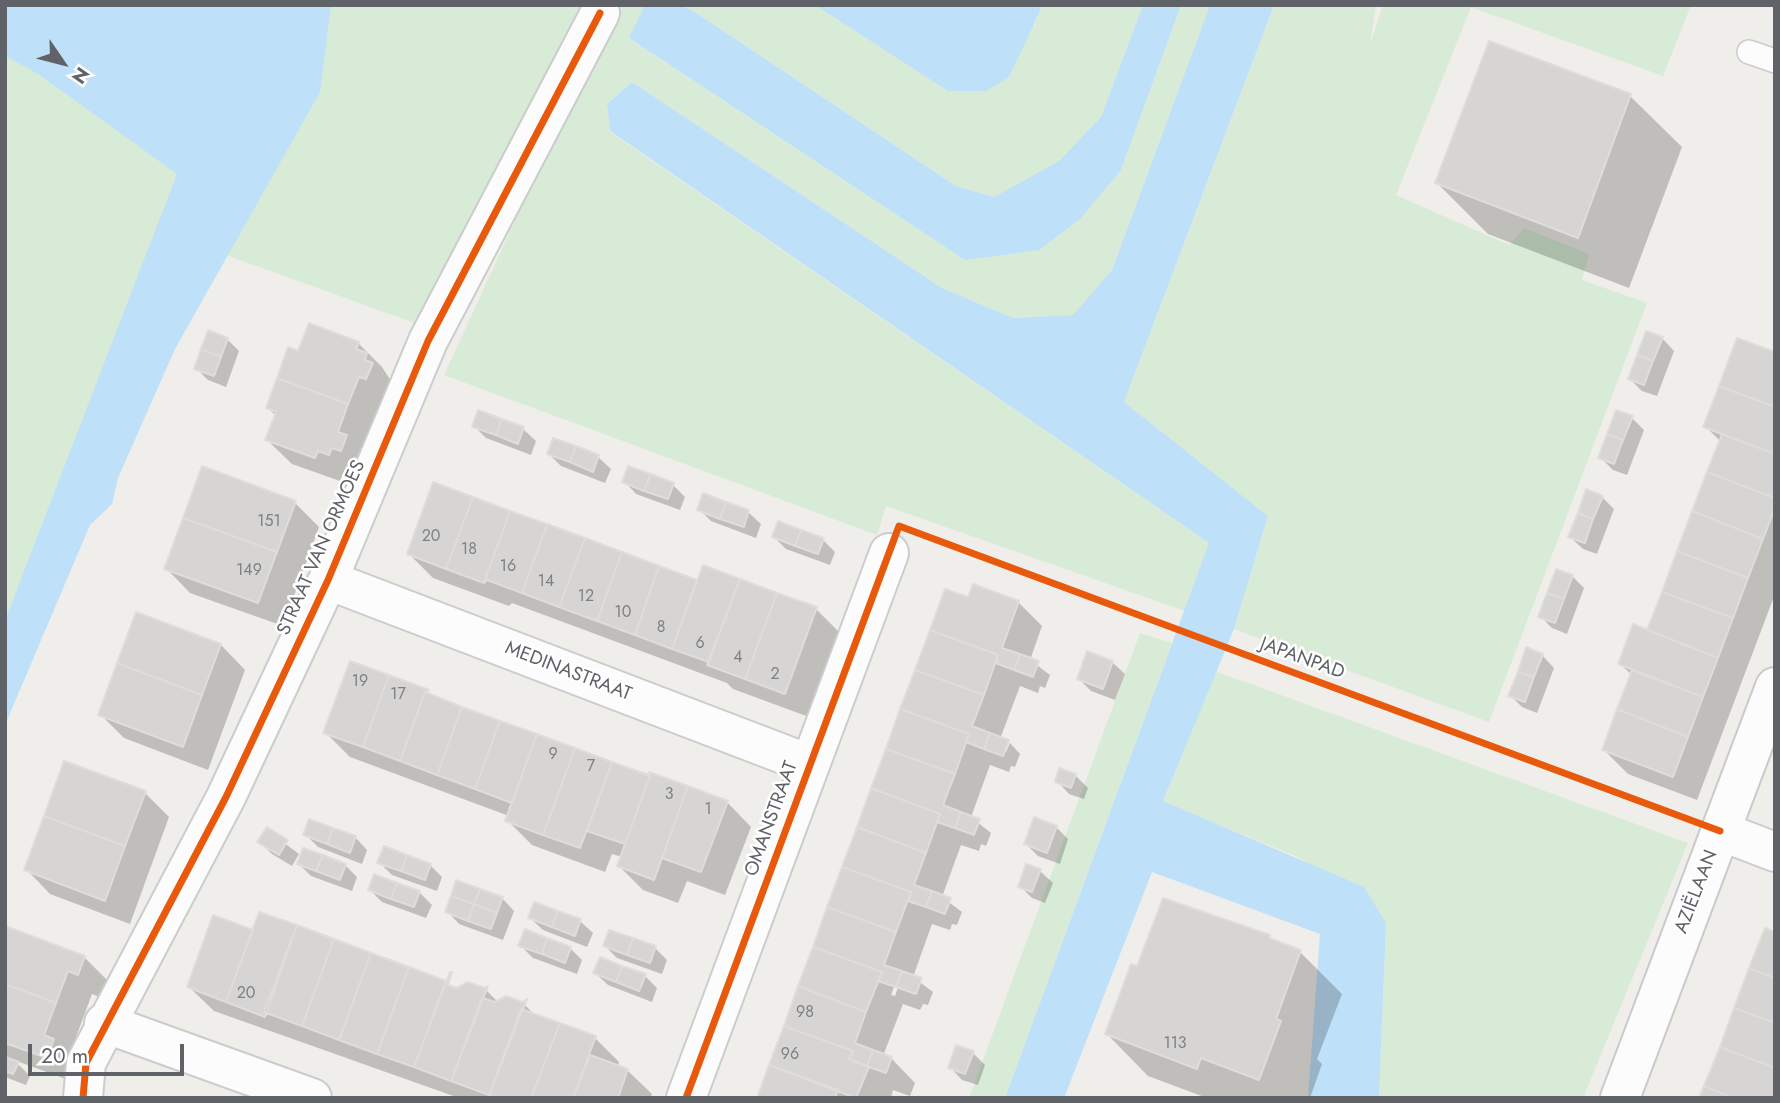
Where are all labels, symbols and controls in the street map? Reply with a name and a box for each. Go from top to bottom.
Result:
north arrow [28,28,98,98]
text: N [65,61,96,89]
street label: STRAAT VAN ORMOES [273,457,371,639]
house number: 151 [257,512,281,532]
house number: 20 [422,527,440,547]
house number: 18 [461,540,477,560]
house number: 16 [500,557,516,577]
house number: 149 [236,561,262,581]
house number: 14 [538,572,554,592]
house number: 12 [578,587,594,607]
house number: 10 [615,603,631,623]
house number: 8 [657,618,665,638]
street label: JAPANPAD [1257,633,1347,685]
house number: 6 [695,634,705,654]
street label: MEDINASTRAAT [501,637,635,707]
house number: 4 [733,648,743,668]
house number: 2 [770,665,780,685]
house number: 19 [352,672,368,692]
house number: 17 [390,685,406,705]
house number: 9 [548,745,558,765]
house number: 7 [587,757,595,777]
street label: OMANSTRAAT [741,758,803,880]
house number: 3 [665,785,673,805]
house number: 1 [704,800,712,820]
street label: AZIËLAAN [1671,847,1723,937]
house number: 20 [237,984,255,1004]
house number: 98 [796,1003,814,1023]
scale bar [32,1030,187,1074]
house number: 113 [1163,1034,1187,1054]
text: 20 m [41,1041,88,1071]
house number: 96 [781,1045,799,1065]

